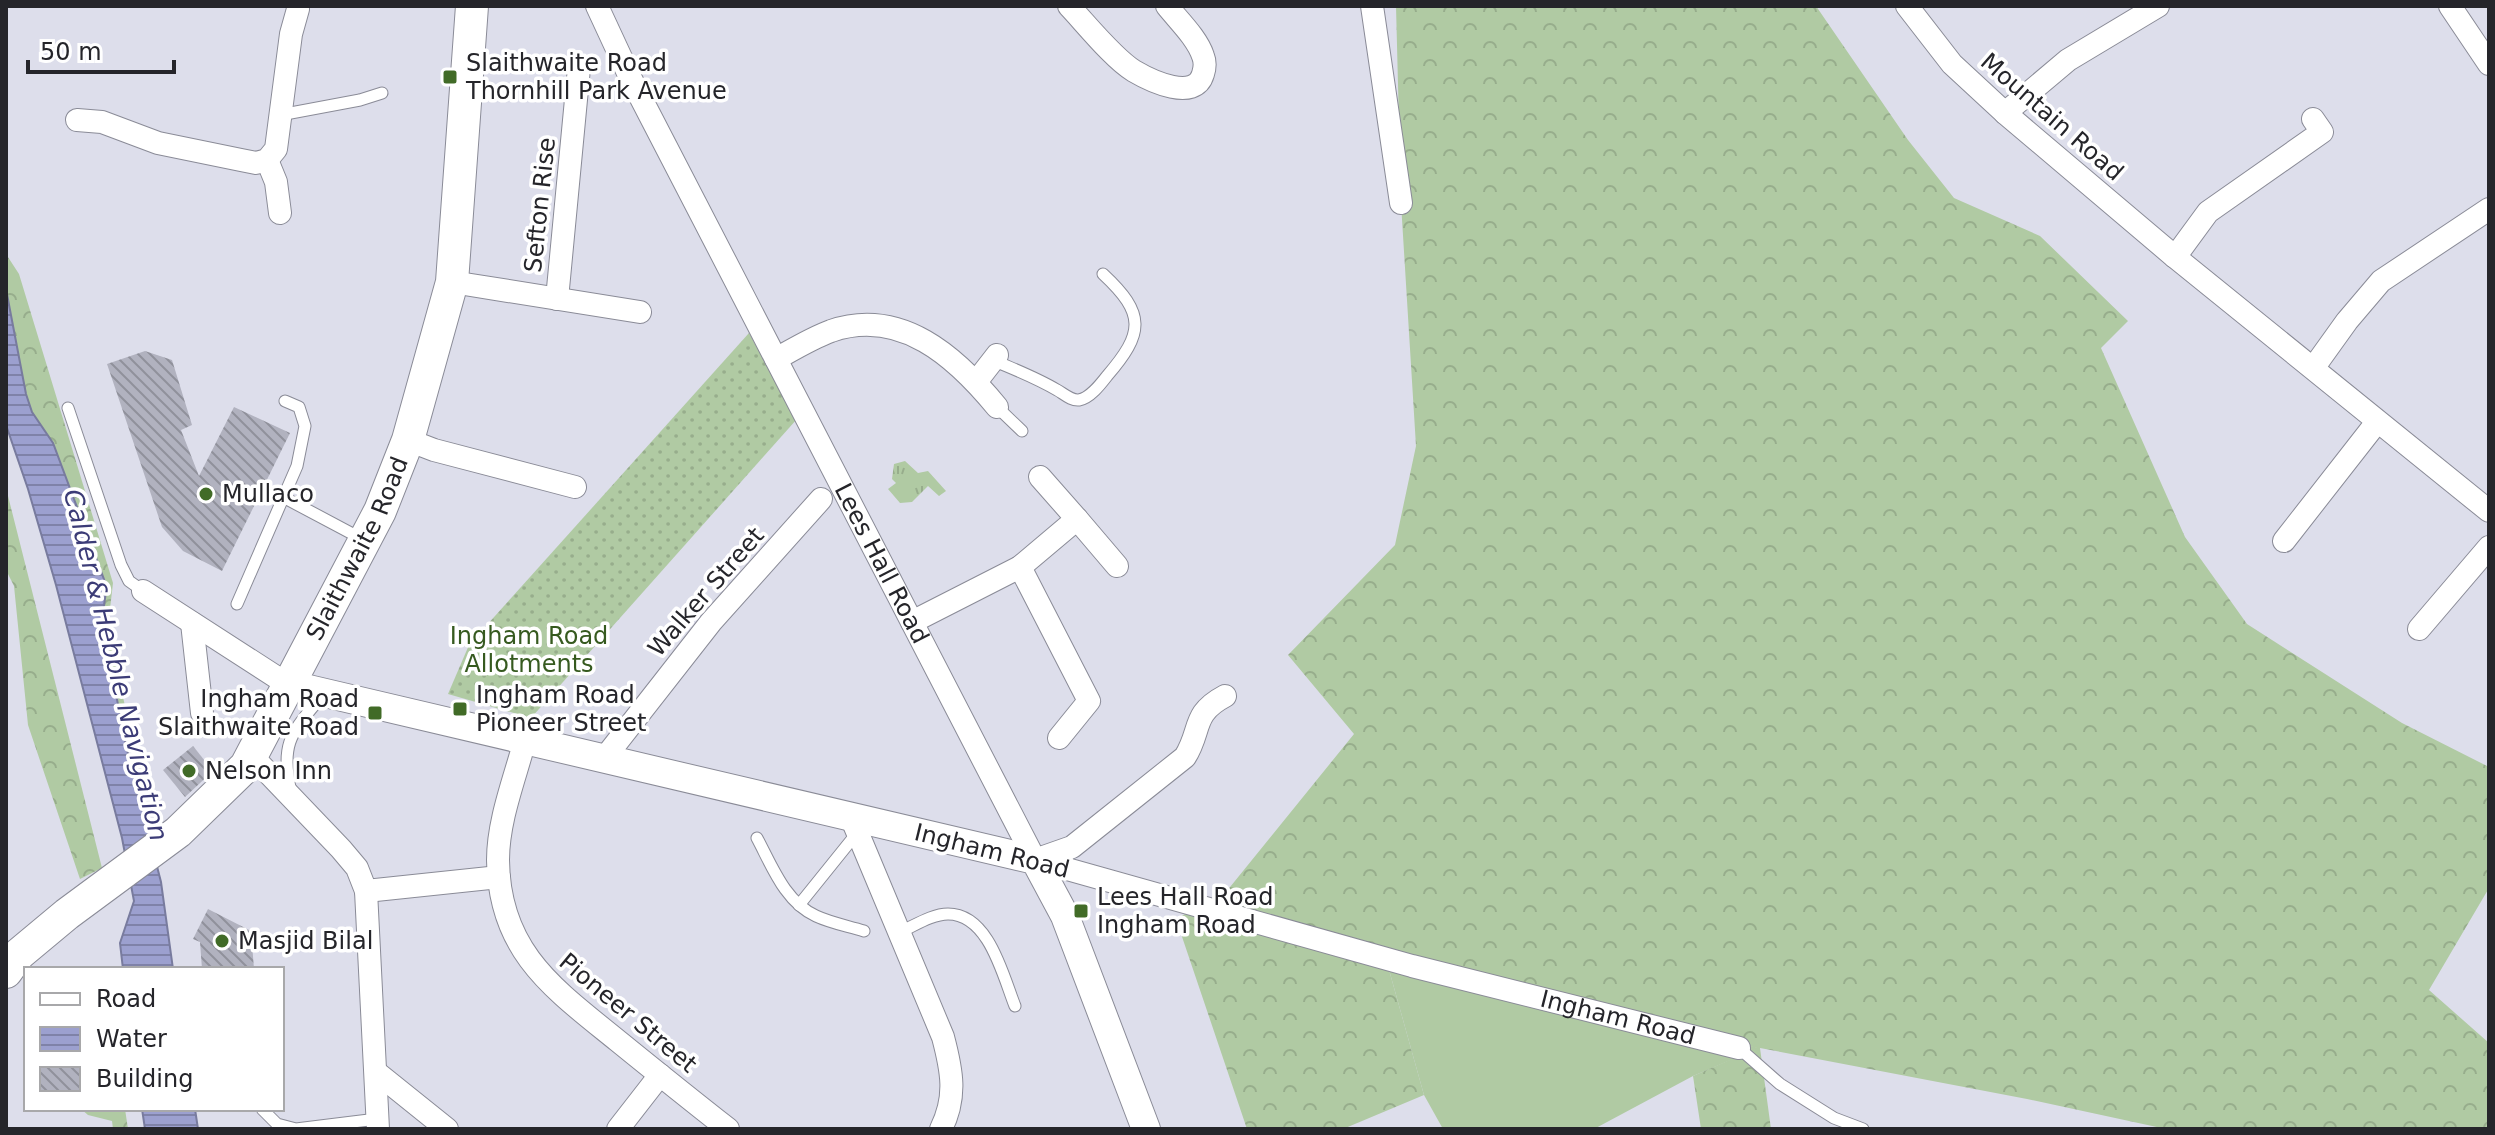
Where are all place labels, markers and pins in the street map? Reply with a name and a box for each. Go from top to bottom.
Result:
place label: Slaithwaite Road Thornhill Park Avenue [465,49,727,105]
marker: Slaithwaite Road Thornhill Park Avenue [441,68,459,86]
place label: Mullaco [222,480,314,508]
marker: Mullaco [197,485,215,503]
place label: Ingham Road Pioneer Street [476,681,646,737]
place label: Ingham Road Slaithwaite Road [158,685,359,741]
marker: Ingham Road Pioneer Street [451,700,469,718]
marker: Ingham Road Slaithwaite Road [366,704,384,722]
place label: Nelson Inn [205,757,332,785]
marker: Nelson Inn [180,762,198,780]
place label: Lees Hall Road Ingham Road [1097,883,1274,939]
marker: Lees Hall Road Ingham Road [1072,902,1090,920]
place label: Masjid Bilal [238,927,373,955]
marker: Masjid Bilal [213,932,231,950]

